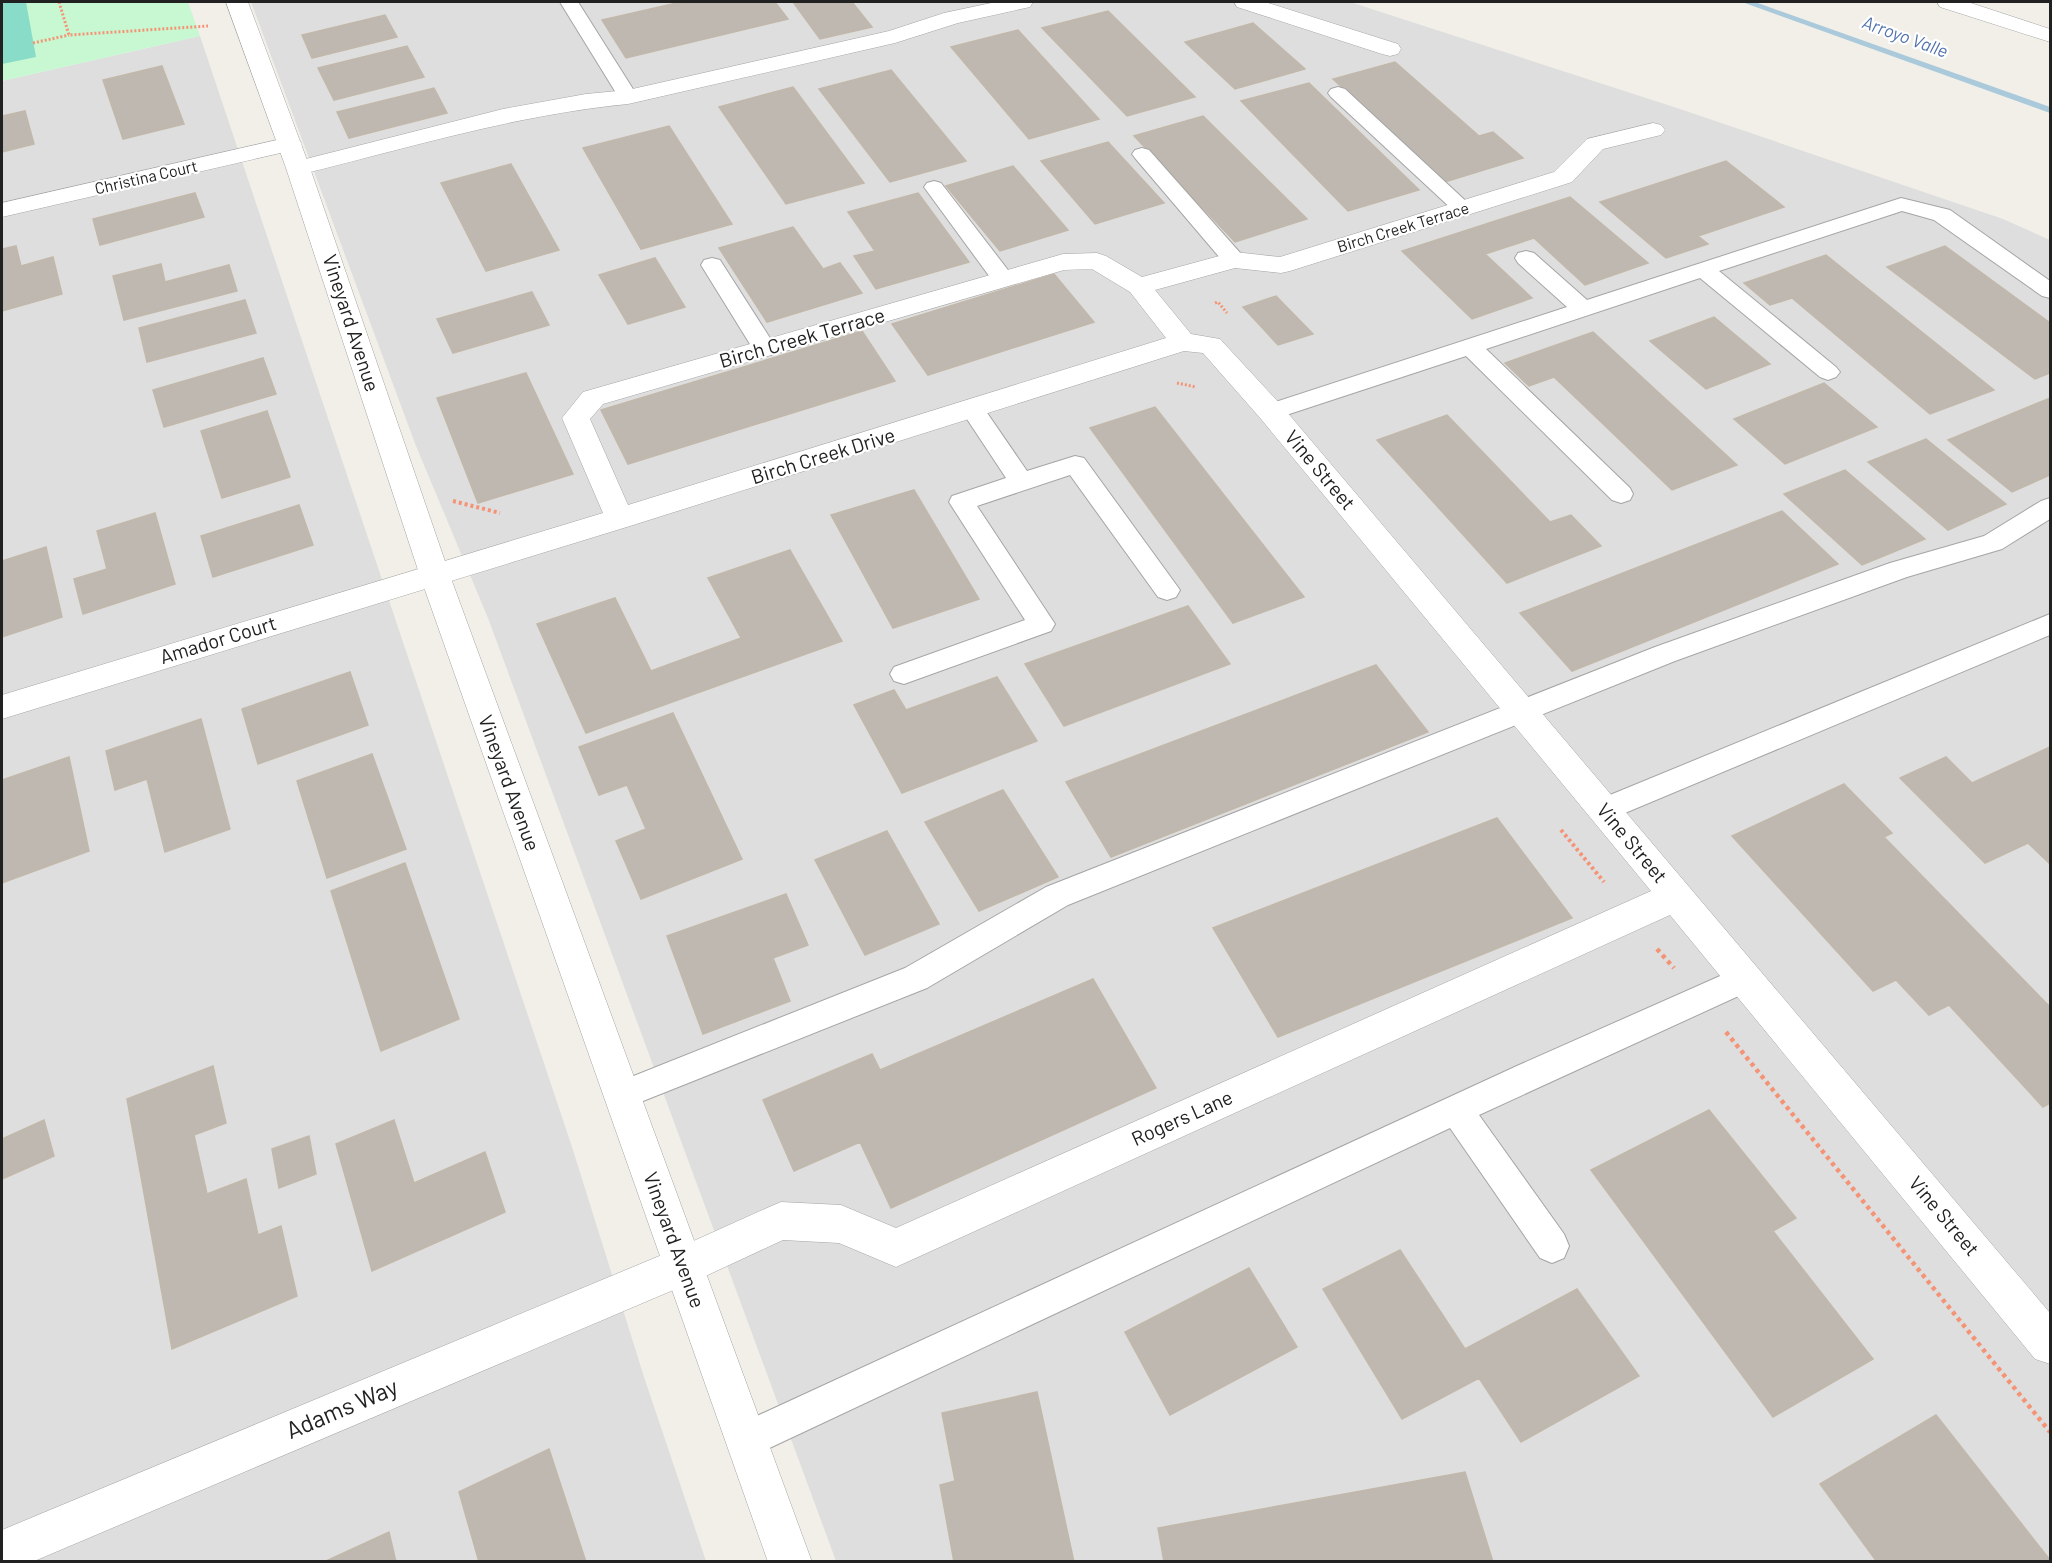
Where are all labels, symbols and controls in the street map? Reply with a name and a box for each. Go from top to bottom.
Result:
water label: Arroyo Valle [1860,10,1951,62]
street label: Christina Court [93,155,199,198]
street label: Birch Creek Terrace [1335,197,1471,256]
street label: Vineyard Avenue [318,251,385,394]
street label: Birch Creek Terrace [716,302,887,372]
street label: Birch Creek Drive [748,422,898,488]
street label: Vine Street [1280,425,1361,514]
street label: Amador Court [157,610,279,668]
street label: Vineyard Avenue [474,711,546,854]
street label: Vine Street [1592,798,1673,887]
street label: Rogers Lane [1127,1084,1236,1150]
street label: Vineyard Avenue [639,1168,711,1311]
street label: Vine Street [1904,1171,1985,1260]
street label: Adams Way [281,1371,402,1444]

